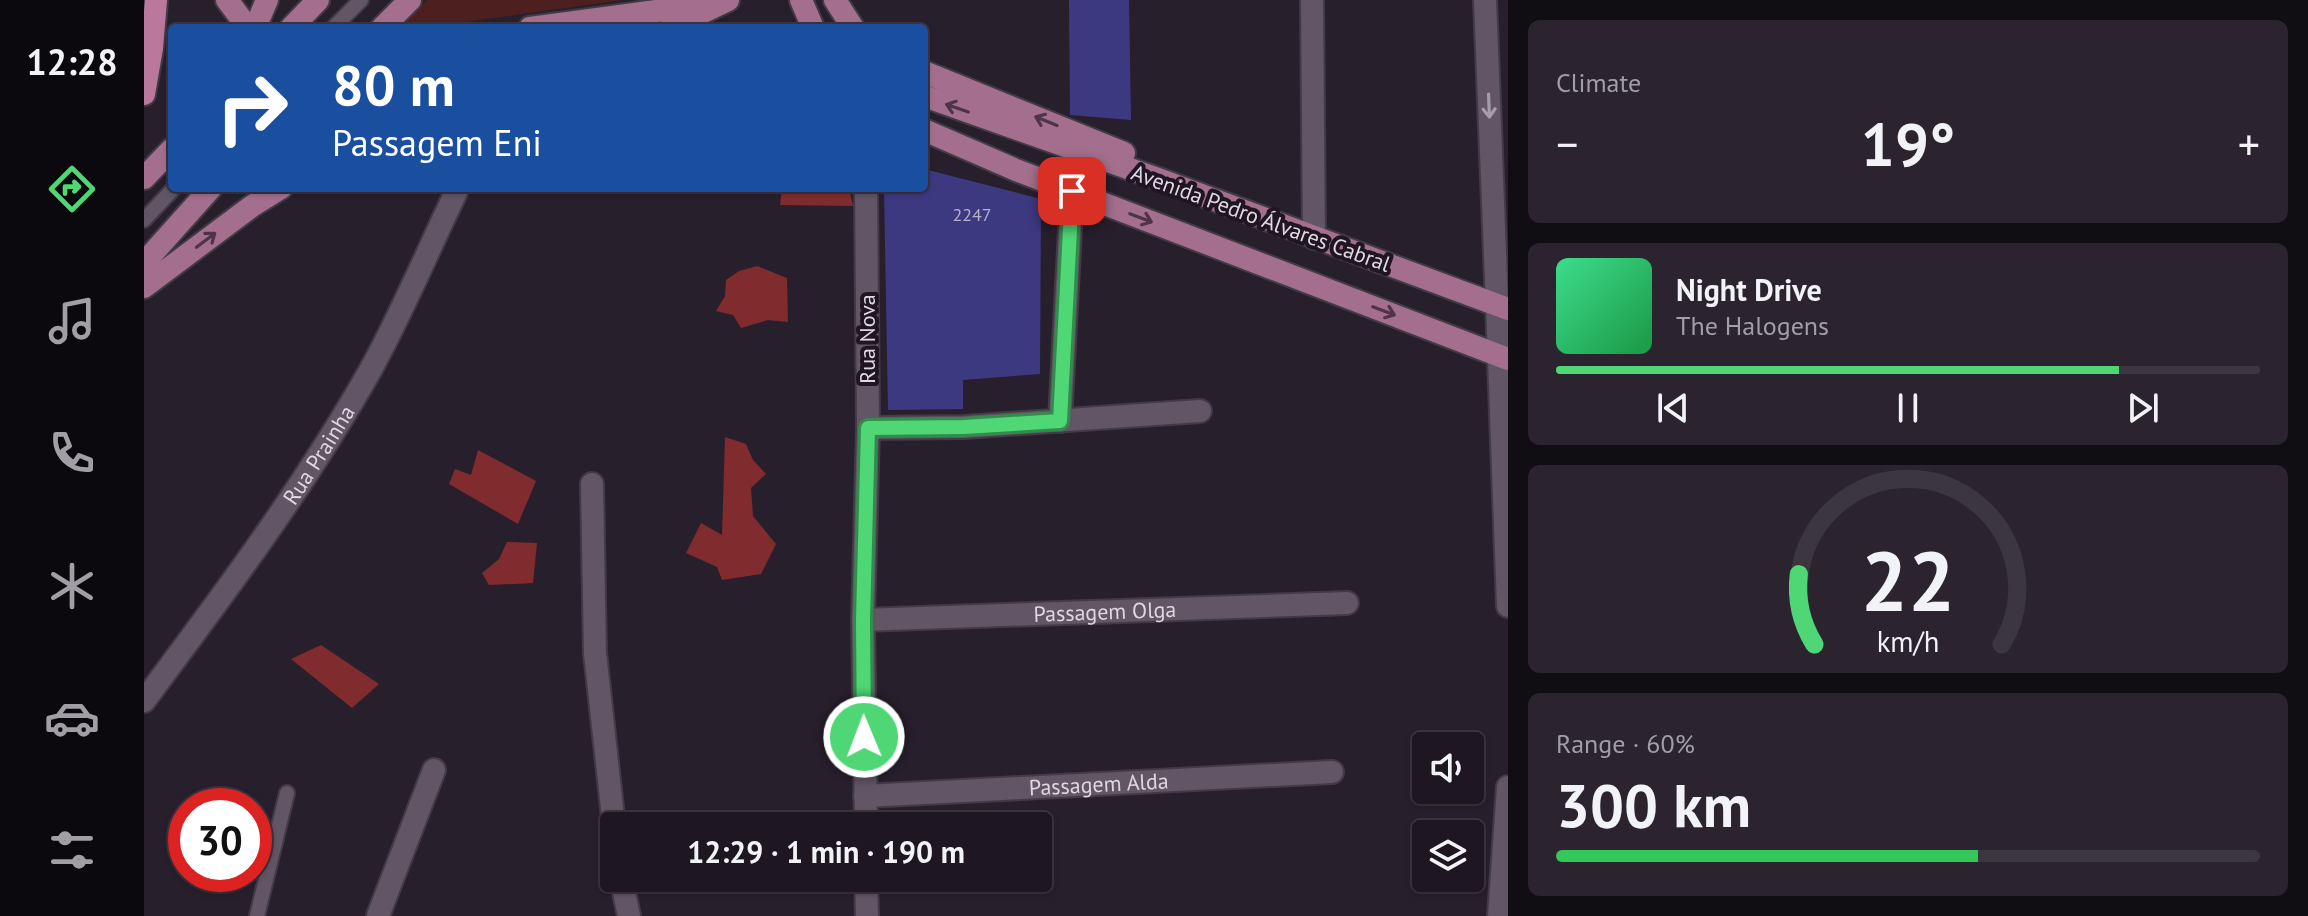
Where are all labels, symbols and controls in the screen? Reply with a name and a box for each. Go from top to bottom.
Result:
text: 12:28 [26,38,118,85]
text: 80 m [332,49,455,121]
icon: right [200,56,304,160]
text: Climate [1556,66,1641,99]
one-way arrow [1482,92,1497,119]
one-way arrow [944,99,969,114]
text: 19° [1861,105,1955,183]
one-way arrow [1034,112,1059,127]
text: − [1556,115,1578,172]
text: + [2238,115,2260,172]
text: Passagem Eni [332,119,542,166]
pin [1038,157,1106,225]
street label: Avenida Pedro Álvares Cabral [1128,158,1395,278]
icon: directions [44,161,100,217]
icon: arrive [1050,169,1094,213]
house number: 2247 [952,203,992,226]
one-way arrow [1128,212,1153,226]
one-way arrow [195,231,216,248]
text: Night Drive [1676,270,1822,309]
icon: music [44,293,100,349]
street label: Rua Nova [853,294,881,384]
one-way arrow [1371,305,1396,319]
text: The Halogens [1676,309,1829,342]
icon: previous [1651,386,1695,430]
icon: pause [1886,386,1930,430]
icon: next [2121,386,2165,430]
street label: Rua Prainha [277,400,361,510]
icon: phone [44,425,100,481]
text: 22 [1861,526,1955,634]
icon: climate [44,558,100,614]
street label: Passagem Olga [1033,595,1177,628]
text: km/h [1877,624,1939,661]
icon: car [44,690,100,746]
position arrow [822,695,906,779]
text: Range · 60% [1556,727,1695,760]
map controls [1412,732,1484,892]
button: sound [1412,732,1484,804]
street label: Passagem Alda [1028,766,1169,802]
text: 300 km [1556,766,1751,844]
speed limit sign: 30 [168,788,272,892]
button: layers [1412,820,1484,892]
icon: filters [44,822,100,878]
text: 12:29 · 1 min · 190 m [687,832,965,871]

